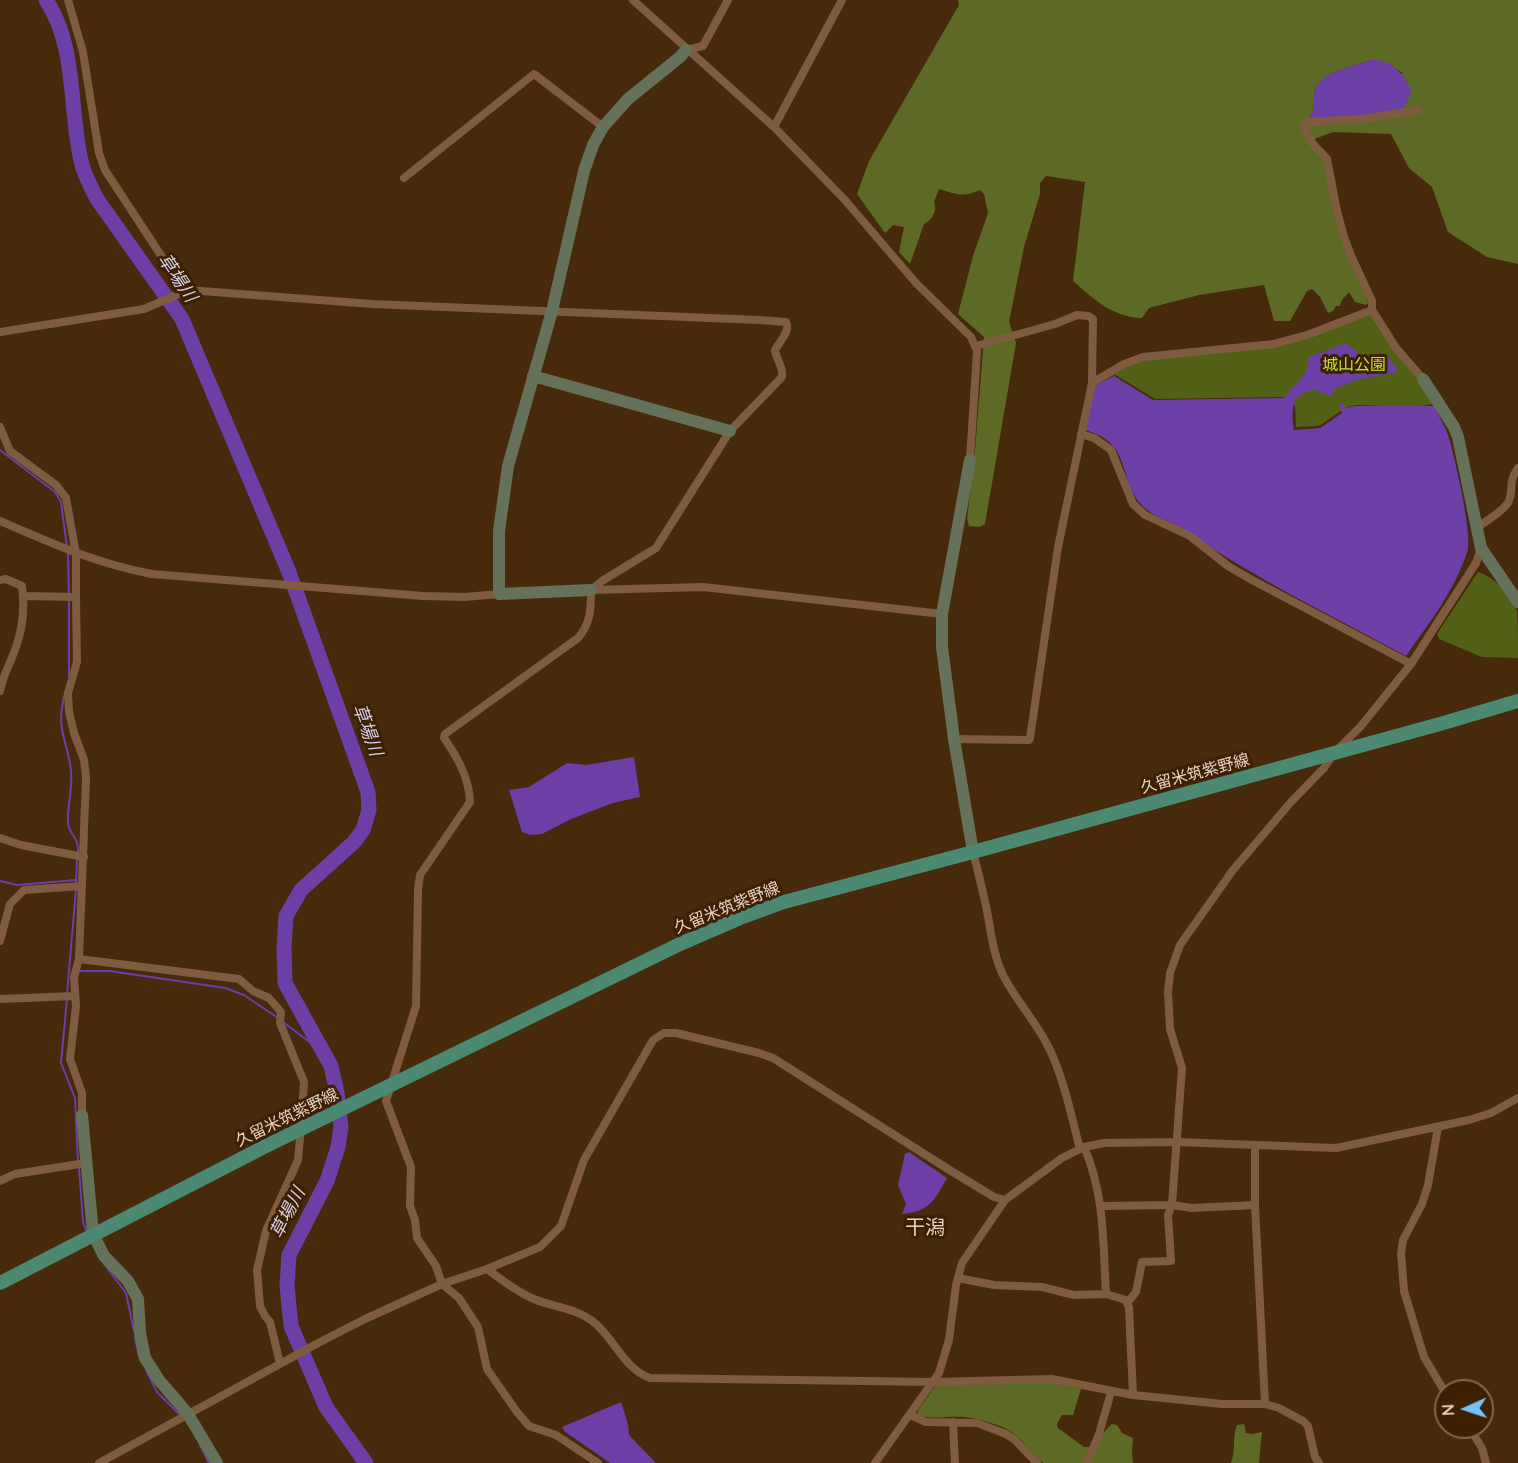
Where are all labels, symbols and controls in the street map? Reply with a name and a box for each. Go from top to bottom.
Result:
water label: 草場川 [153,250,201,306]
park label: 城山公園 [1322,355,1386,375]
water label: 草場川 [348,701,386,759]
street label: 久留米筑紫野線 [1138,750,1252,798]
street label: 久留米筑紫野線 [671,878,783,938]
street label: 久留米筑紫野線 [232,1085,342,1151]
water label: 草場川 [266,1184,310,1242]
district label: 干潟 [905,1216,945,1240]
north arrow [1434,1379,1494,1439]
text: N [1438,1403,1458,1416]

